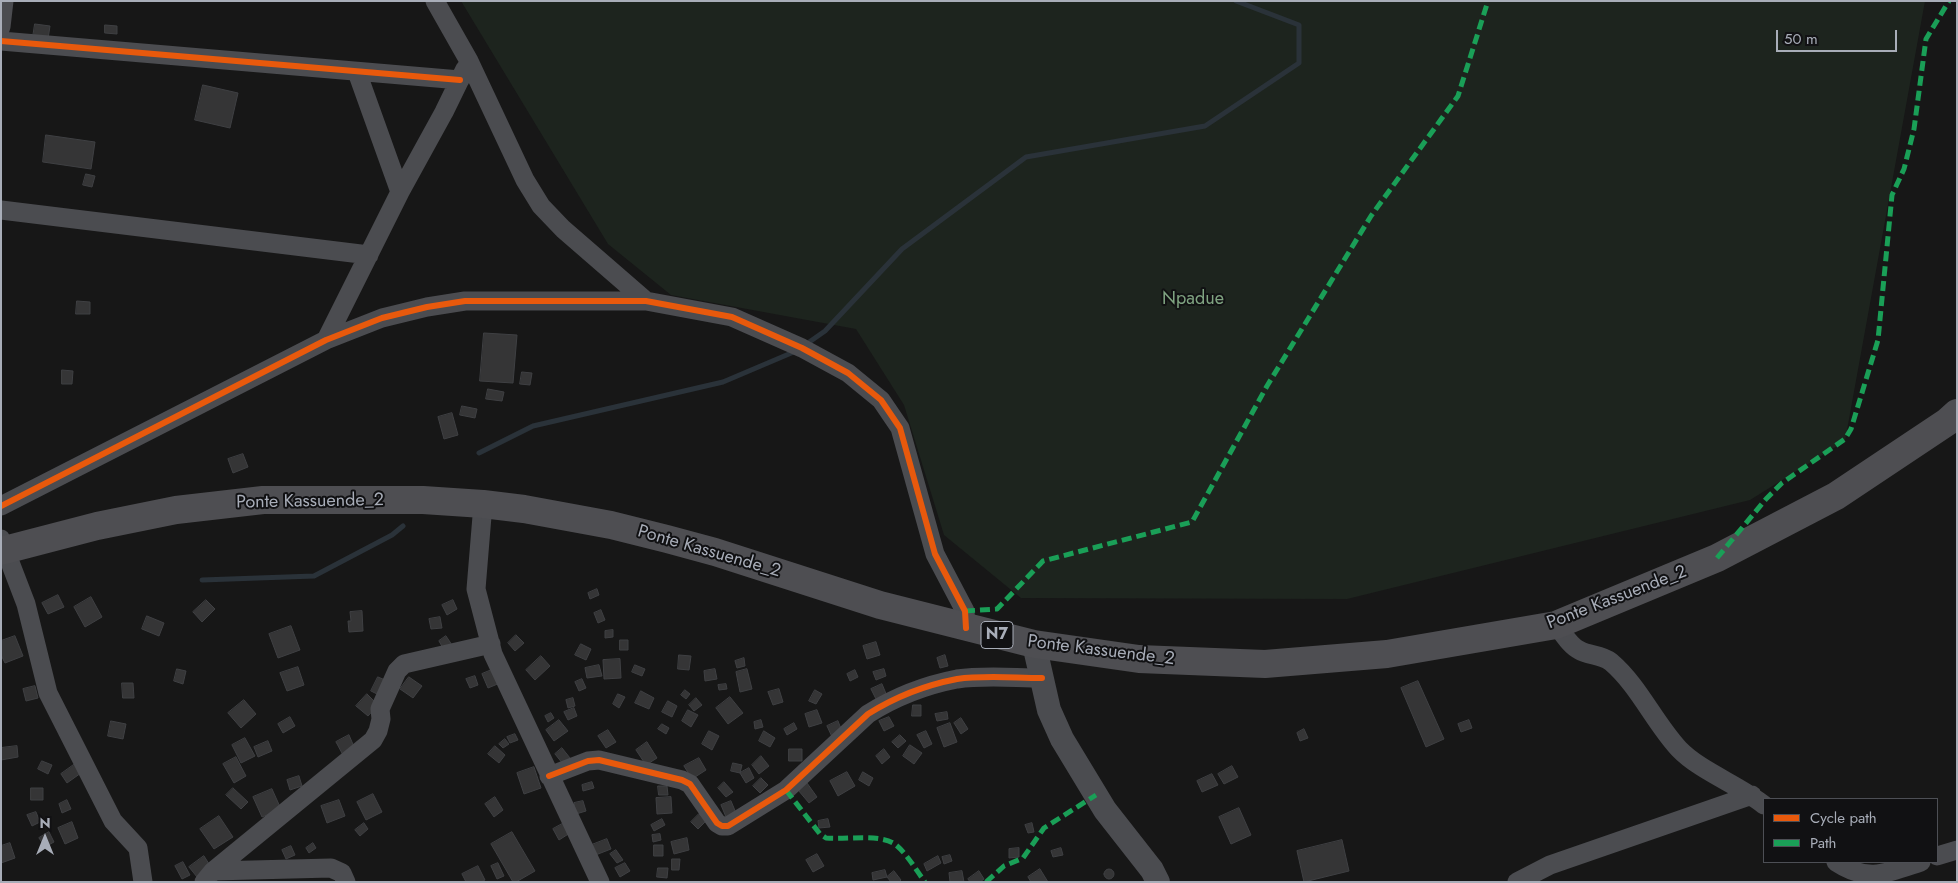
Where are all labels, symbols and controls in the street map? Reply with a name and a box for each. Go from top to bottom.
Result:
scale bar [1778,20,1899,52]
text: 50 m [1784,28,1818,50]
park label: Npadue [1162,289,1224,311]
street label: Ponte Kassuende_2 [236,490,384,514]
street label: Ponte Kassuende_2 [635,521,783,583]
street label: Ponte Kassuende_2 [1544,561,1690,635]
road number: N7 [981,622,1013,648]
street label: Ponte Kassuende_2 [1026,631,1176,671]
legend [1763,798,1938,863]
text: Cycle path [1810,807,1877,829]
north arrow [20,813,70,863]
text: N [39,813,51,833]
text: Path [1810,832,1836,854]

